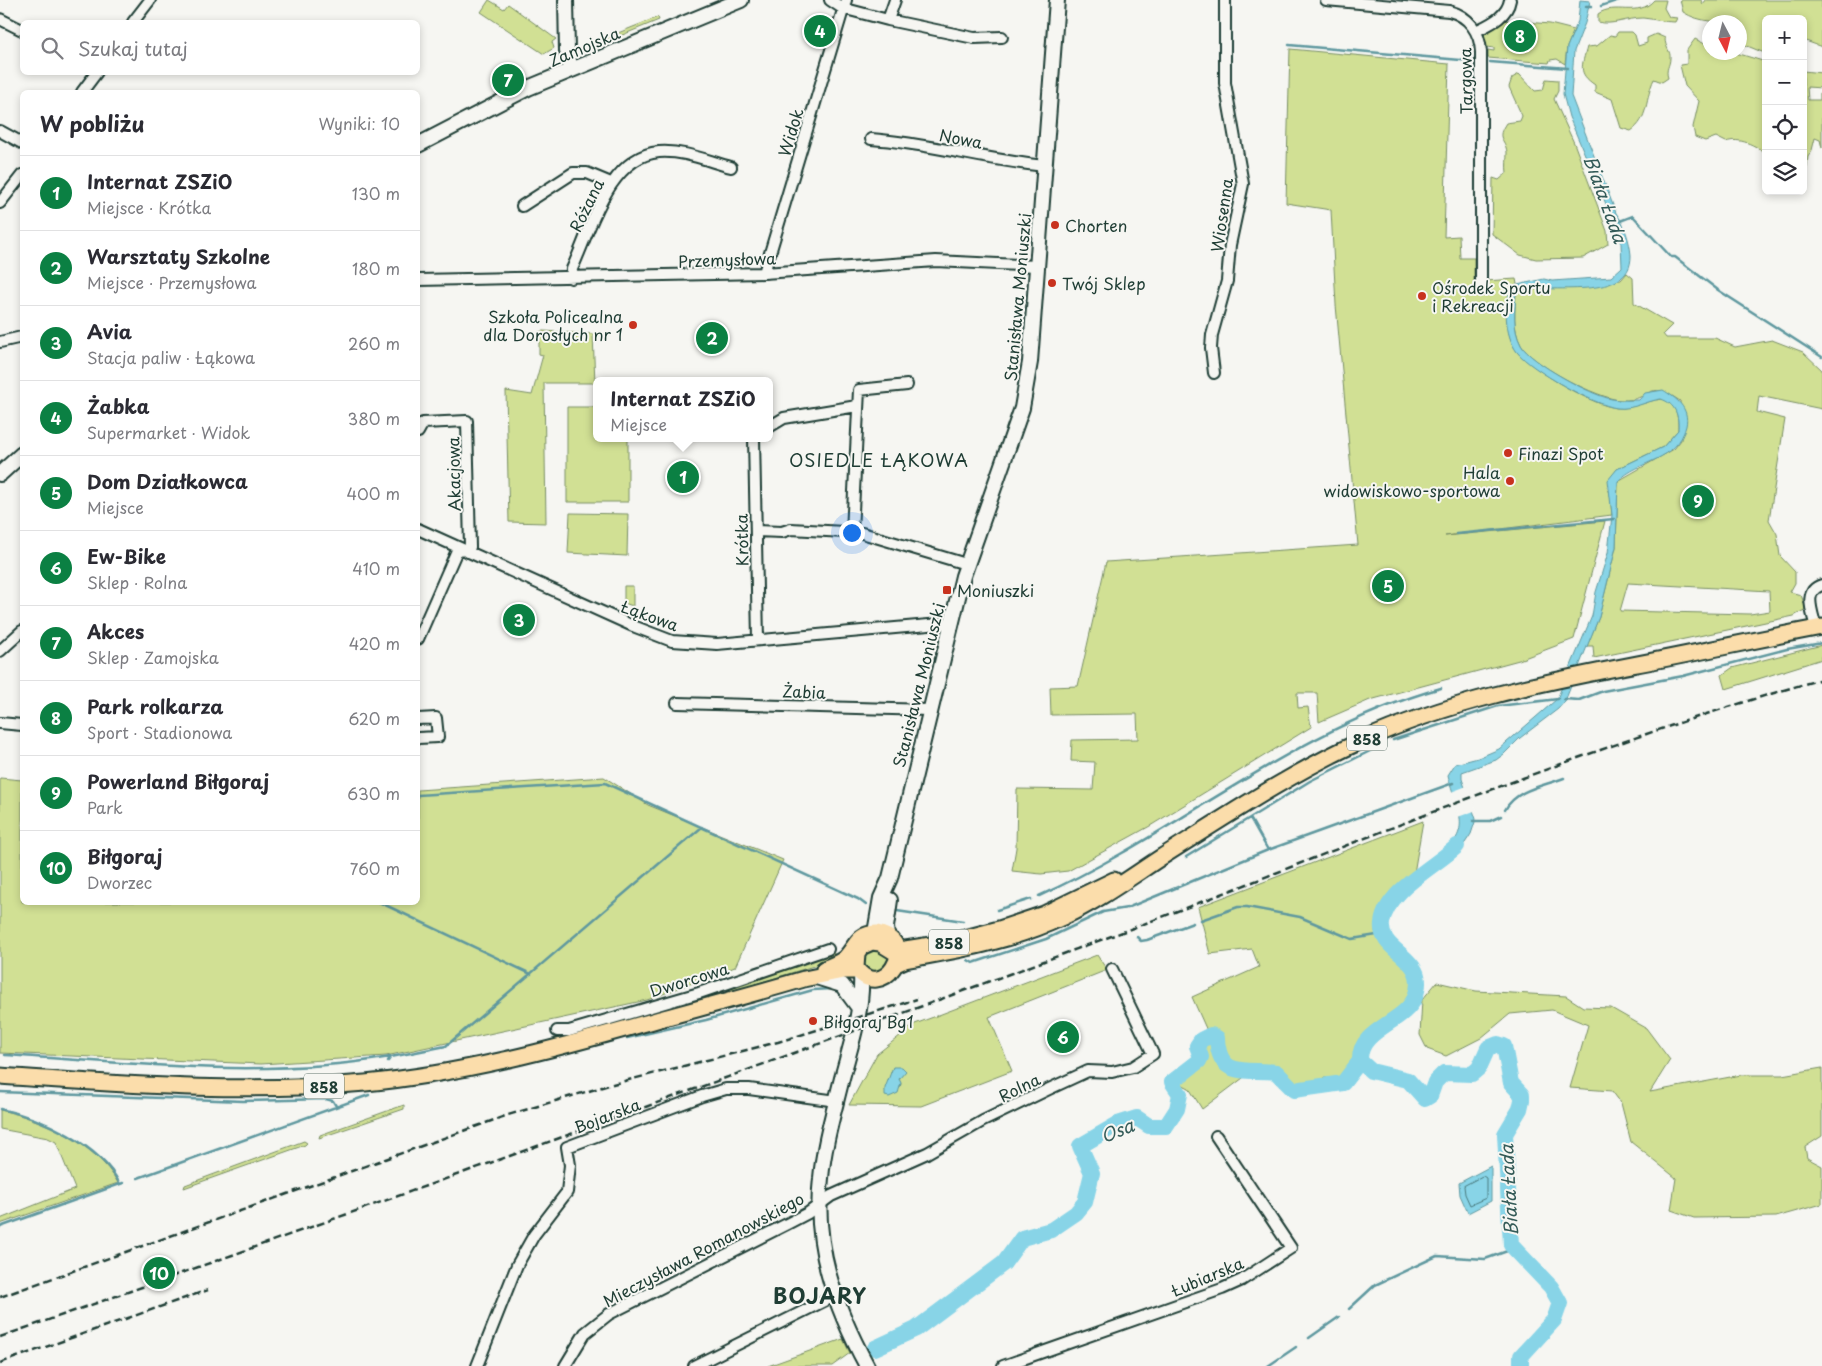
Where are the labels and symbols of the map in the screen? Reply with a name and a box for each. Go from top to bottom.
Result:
pin: 4 [804,12,836,50]
north arrow [1702,15,1747,60]
pin: 8 [1504,17,1536,55]
street label: Zamojska [545,20,623,72]
street label: Targowa [1452,47,1478,115]
pin: 7 [492,61,524,99]
street label: Widok [771,105,809,159]
street label: Nowa [937,122,985,154]
water label: Biała Łada [1578,151,1635,247]
street label: Różana [563,174,609,236]
street label: Wiosenna [1204,177,1238,253]
street label: Stanisława Moniuszki [998,212,1036,382]
place label: Chorten [1065,213,1127,237]
marker: Chorten [1049,219,1061,231]
street label: Przemysłowa [678,245,776,273]
place label: Twój Sklep [1062,271,1146,295]
place label: Ośrodek Sportu i Rekreacji [1432,275,1551,317]
marker: Twój Sklep [1046,277,1058,289]
marker: Ośrodek Sportu i Rekreacji [1416,290,1428,302]
place label: Szkoła Policealna dla Dorosłych nr 1 [483,304,623,346]
marker: Szkoła Policealna dla Dorosłych nr 1 [627,319,639,331]
pin: 2 [696,319,728,357]
street label: Akacjowa [440,436,466,512]
place label: Finazi Spot [1518,441,1604,465]
district label: OSIEDLE ŁĄKOWA [789,446,969,473]
marker: Finazi Spot [1502,447,1514,459]
pin: 1 [667,458,699,496]
place label: Hala widowiskowo-sportowa [1323,460,1500,502]
marker: Hala widowiskowo-sportowa [1504,475,1516,487]
pin: 9 [1682,482,1714,520]
street label: Krótka [729,513,753,567]
your location [839,520,865,546]
pin: 5 [1372,567,1404,605]
place label: Moniuszki [957,578,1034,602]
marker: Moniuszki [941,584,953,596]
street label: Łąkowa [617,593,682,636]
street label: Stanisława Moniuszki [886,600,950,770]
pin: 3 [503,601,535,639]
street label: Żabia [782,678,826,704]
road number: 858 [1347,726,1387,750]
road number: 858 [929,930,969,954]
street label: Dworcowa [647,956,731,1002]
place label: Biłgoraj Bg1 [823,1009,914,1033]
marker: Biłgoraj Bg1 [807,1015,819,1027]
pin: 6 [1047,1018,1079,1056]
street label: Rolna [994,1067,1044,1107]
road number: 858 [304,1074,344,1098]
street label: Bojarska [570,1091,644,1139]
water label: Osa [1096,1111,1138,1149]
water label: Biała Łada [1492,1143,1524,1236]
street label: Mieczysława Romanowskiego [598,1186,808,1312]
street label: Łubiarska [1166,1250,1247,1302]
pin: 10 [143,1254,175,1292]
district label: BOJARY [773,1279,867,1311]

